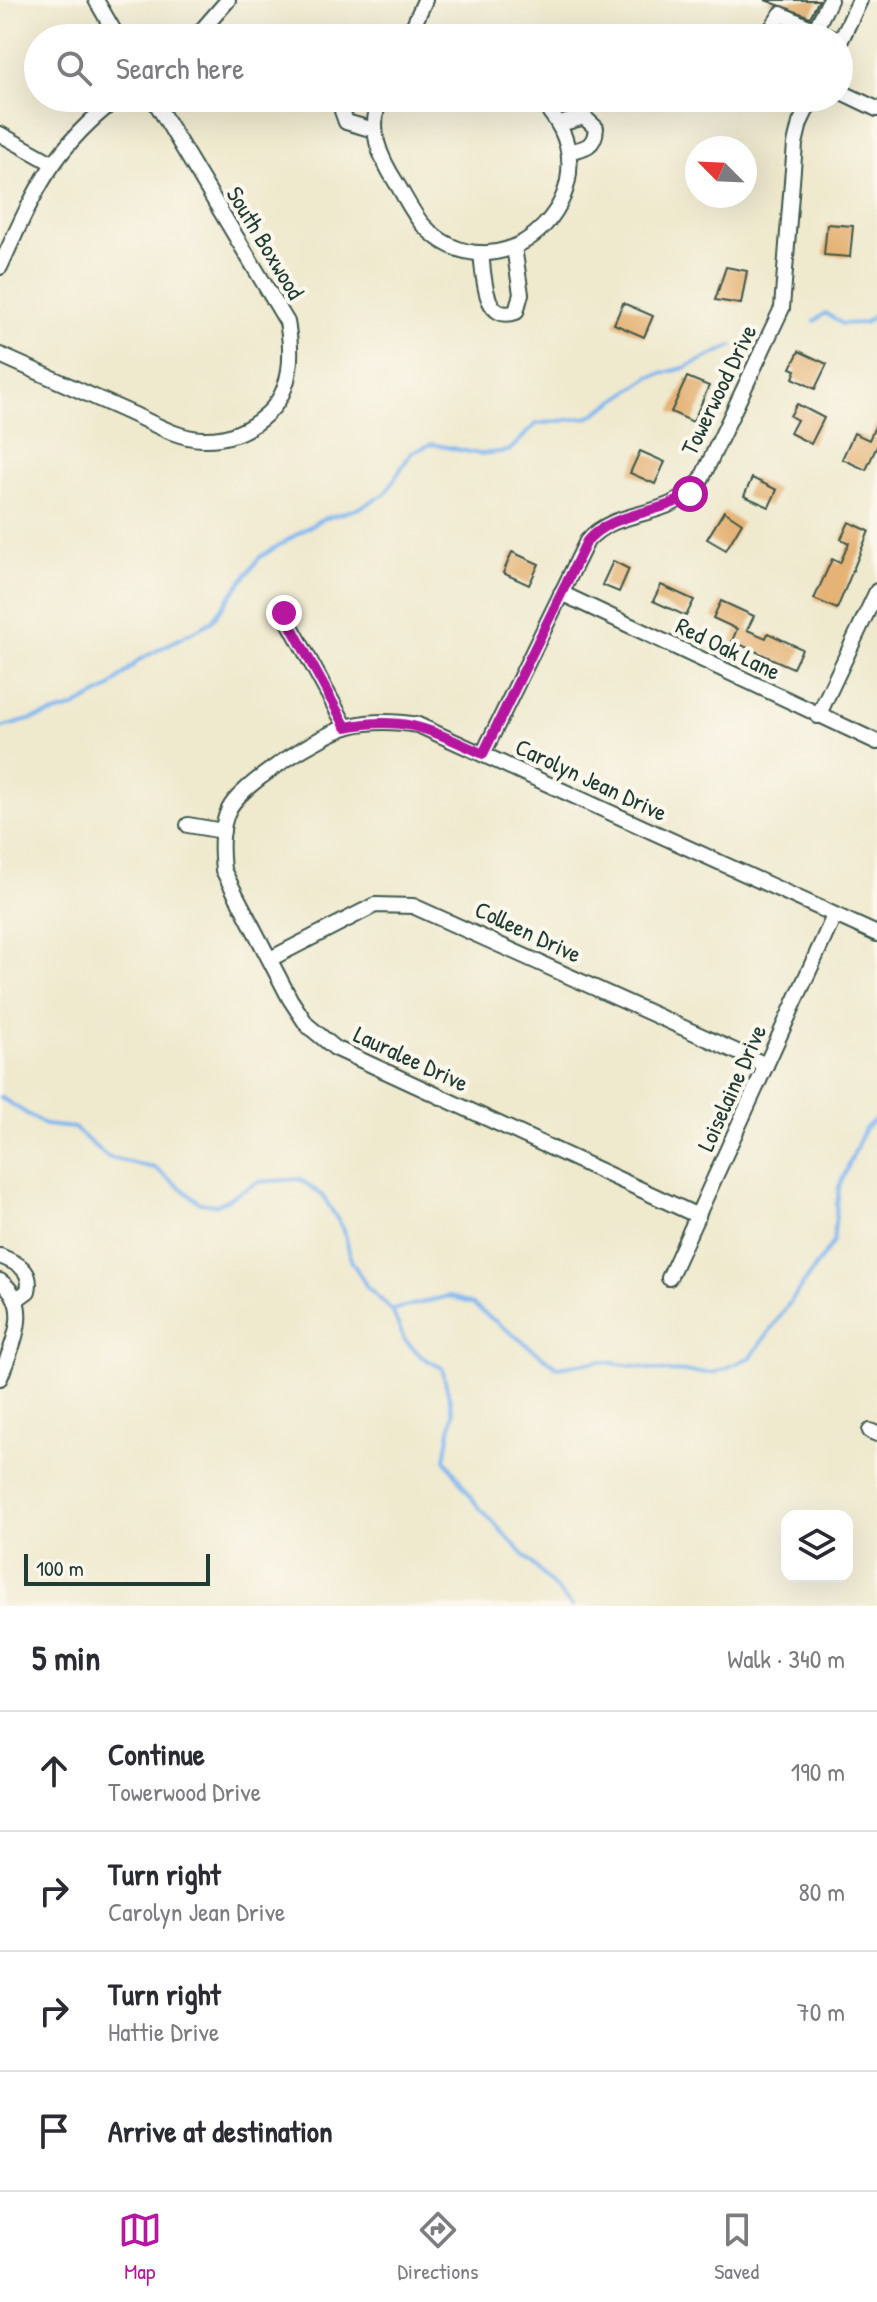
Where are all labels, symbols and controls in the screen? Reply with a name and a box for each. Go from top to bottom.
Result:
search box [24,24,853,112]
icon: search [52,46,96,90]
text: Search here [116,48,244,88]
north arrow [685,136,757,208]
street label: South Boxwood [220,180,312,305]
street label: Towerwood Drive [673,319,764,460]
route start [672,476,708,512]
route end [266,595,302,631]
street label: Red Oak Lane [671,609,786,687]
street label: Carolyn Jean Drive [510,730,673,828]
street label: Colleen Drive [470,893,587,970]
street label: Lauralee Drive [349,1018,474,1099]
street label: Loiselaine Drive [689,1019,773,1156]
map controls [781,1510,853,1582]
button: layers [781,1510,853,1582]
scale bar [24,1550,210,1586]
text: 100 m [36,1553,84,1583]
text: 5 min [32,1635,100,1681]
text: Walk · 340 m [727,1641,845,1676]
text: Continue [108,1734,205,1774]
icon: ahead [32,1749,76,1793]
text: 190 m [791,1754,845,1789]
text: Towerwood Drive [108,1774,261,1809]
text: Turn right [108,1854,221,1894]
icon: right [32,1869,76,1913]
text: 80 m [798,1874,845,1909]
text: Carolyn Jean Drive [108,1894,285,1929]
text: Turn right [108,1974,221,2014]
icon: right [32,1989,76,2033]
text: 70 m [797,1994,845,2029]
text: Hattie Drive [108,2014,219,2049]
icon: arrive [32,2109,76,2153]
text: Arrive at destination [108,2111,333,2151]
tab: Map [118,2208,162,2286]
tab: Directions [398,2208,479,2286]
tab: Saved [714,2208,759,2286]

